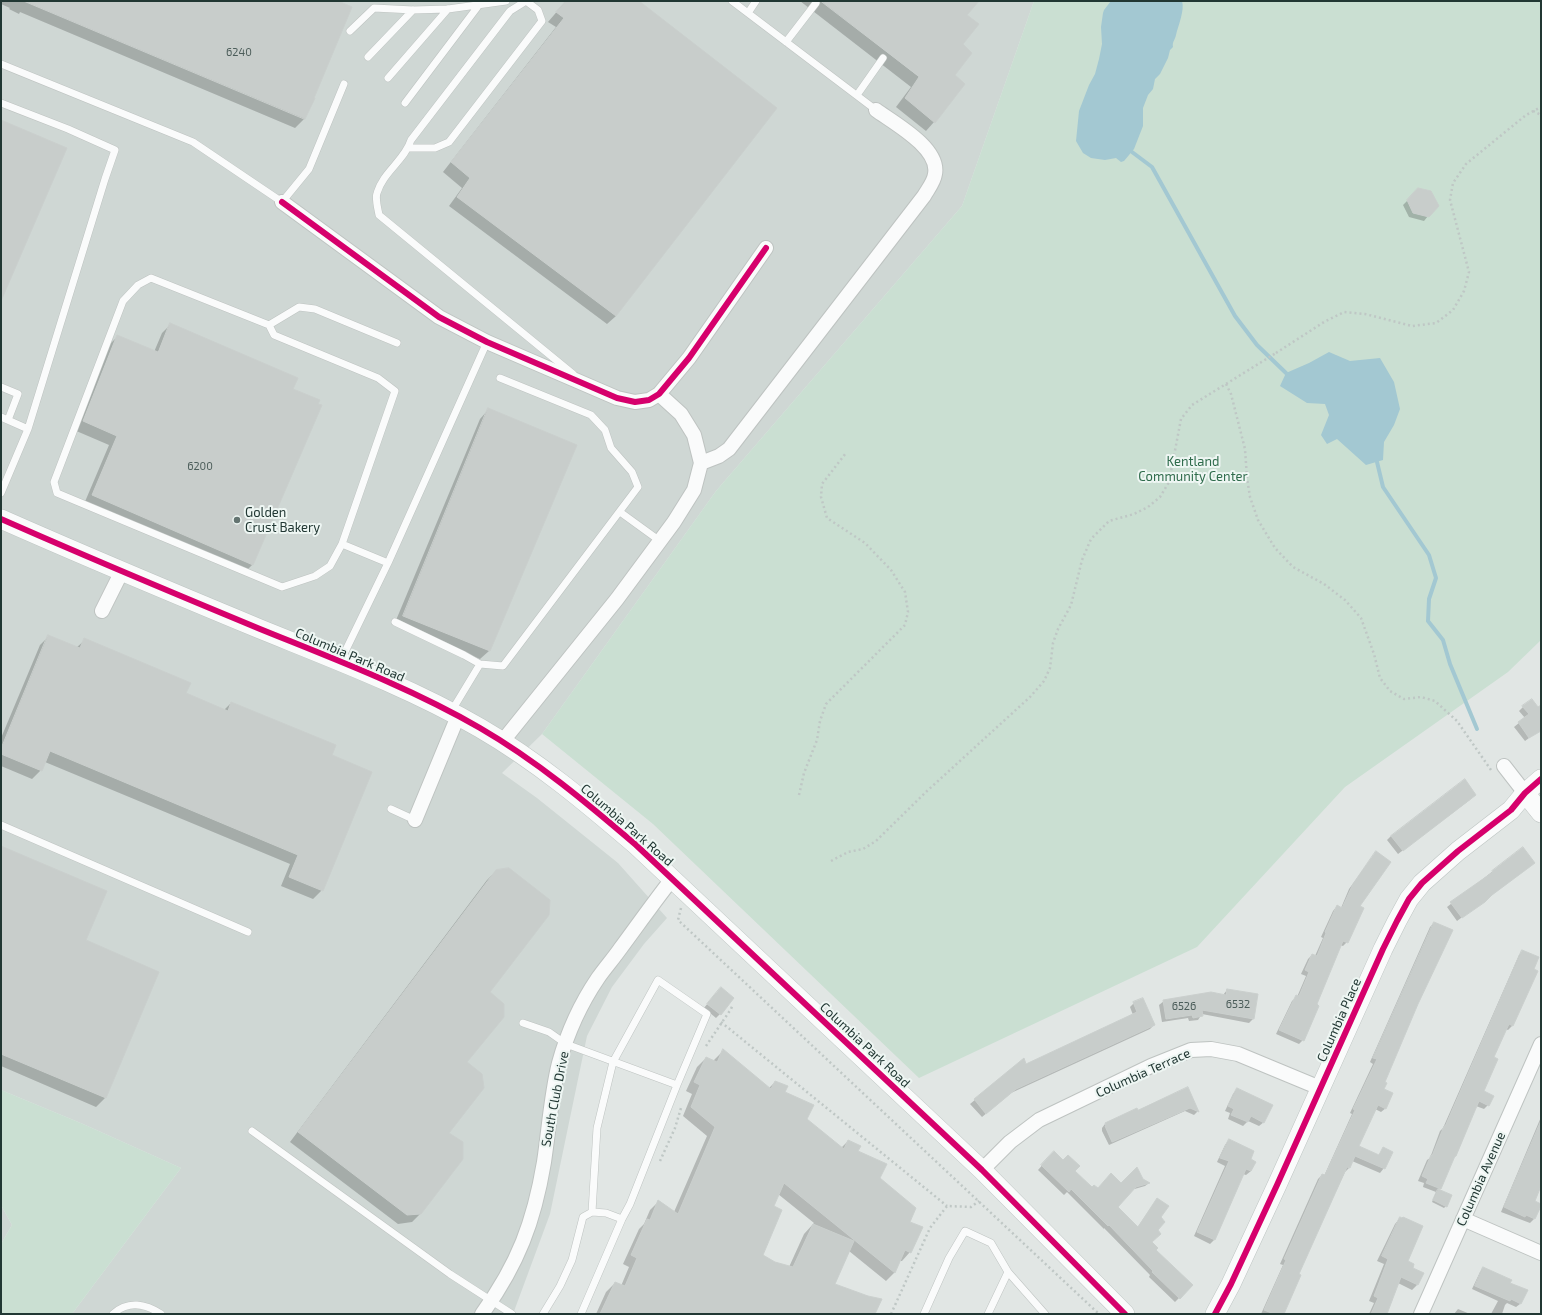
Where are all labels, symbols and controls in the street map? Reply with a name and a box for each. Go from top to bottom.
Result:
house number: 6240 [226,45,252,59]
park label: Kentland Community Center [1138,454,1248,485]
house number: 6200 [187,459,213,473]
place label: Golden Crust Bakery [245,505,320,536]
marker: Golden Crust Bakery [232,515,242,525]
street label: Columbia Park Road [293,625,407,685]
street label: Columbia Park Road [578,781,676,869]
street label: Columbia Place [1314,976,1364,1064]
house number: 6532 [1226,997,1250,1011]
street label: Columbia Park Road [817,999,913,1091]
house number: 6526 [1172,999,1196,1013]
street label: Columbia Terrace [1093,1045,1193,1101]
street label: South Club Drive [538,1050,572,1148]
street label: Columbia Avenue [1453,1129,1509,1229]

